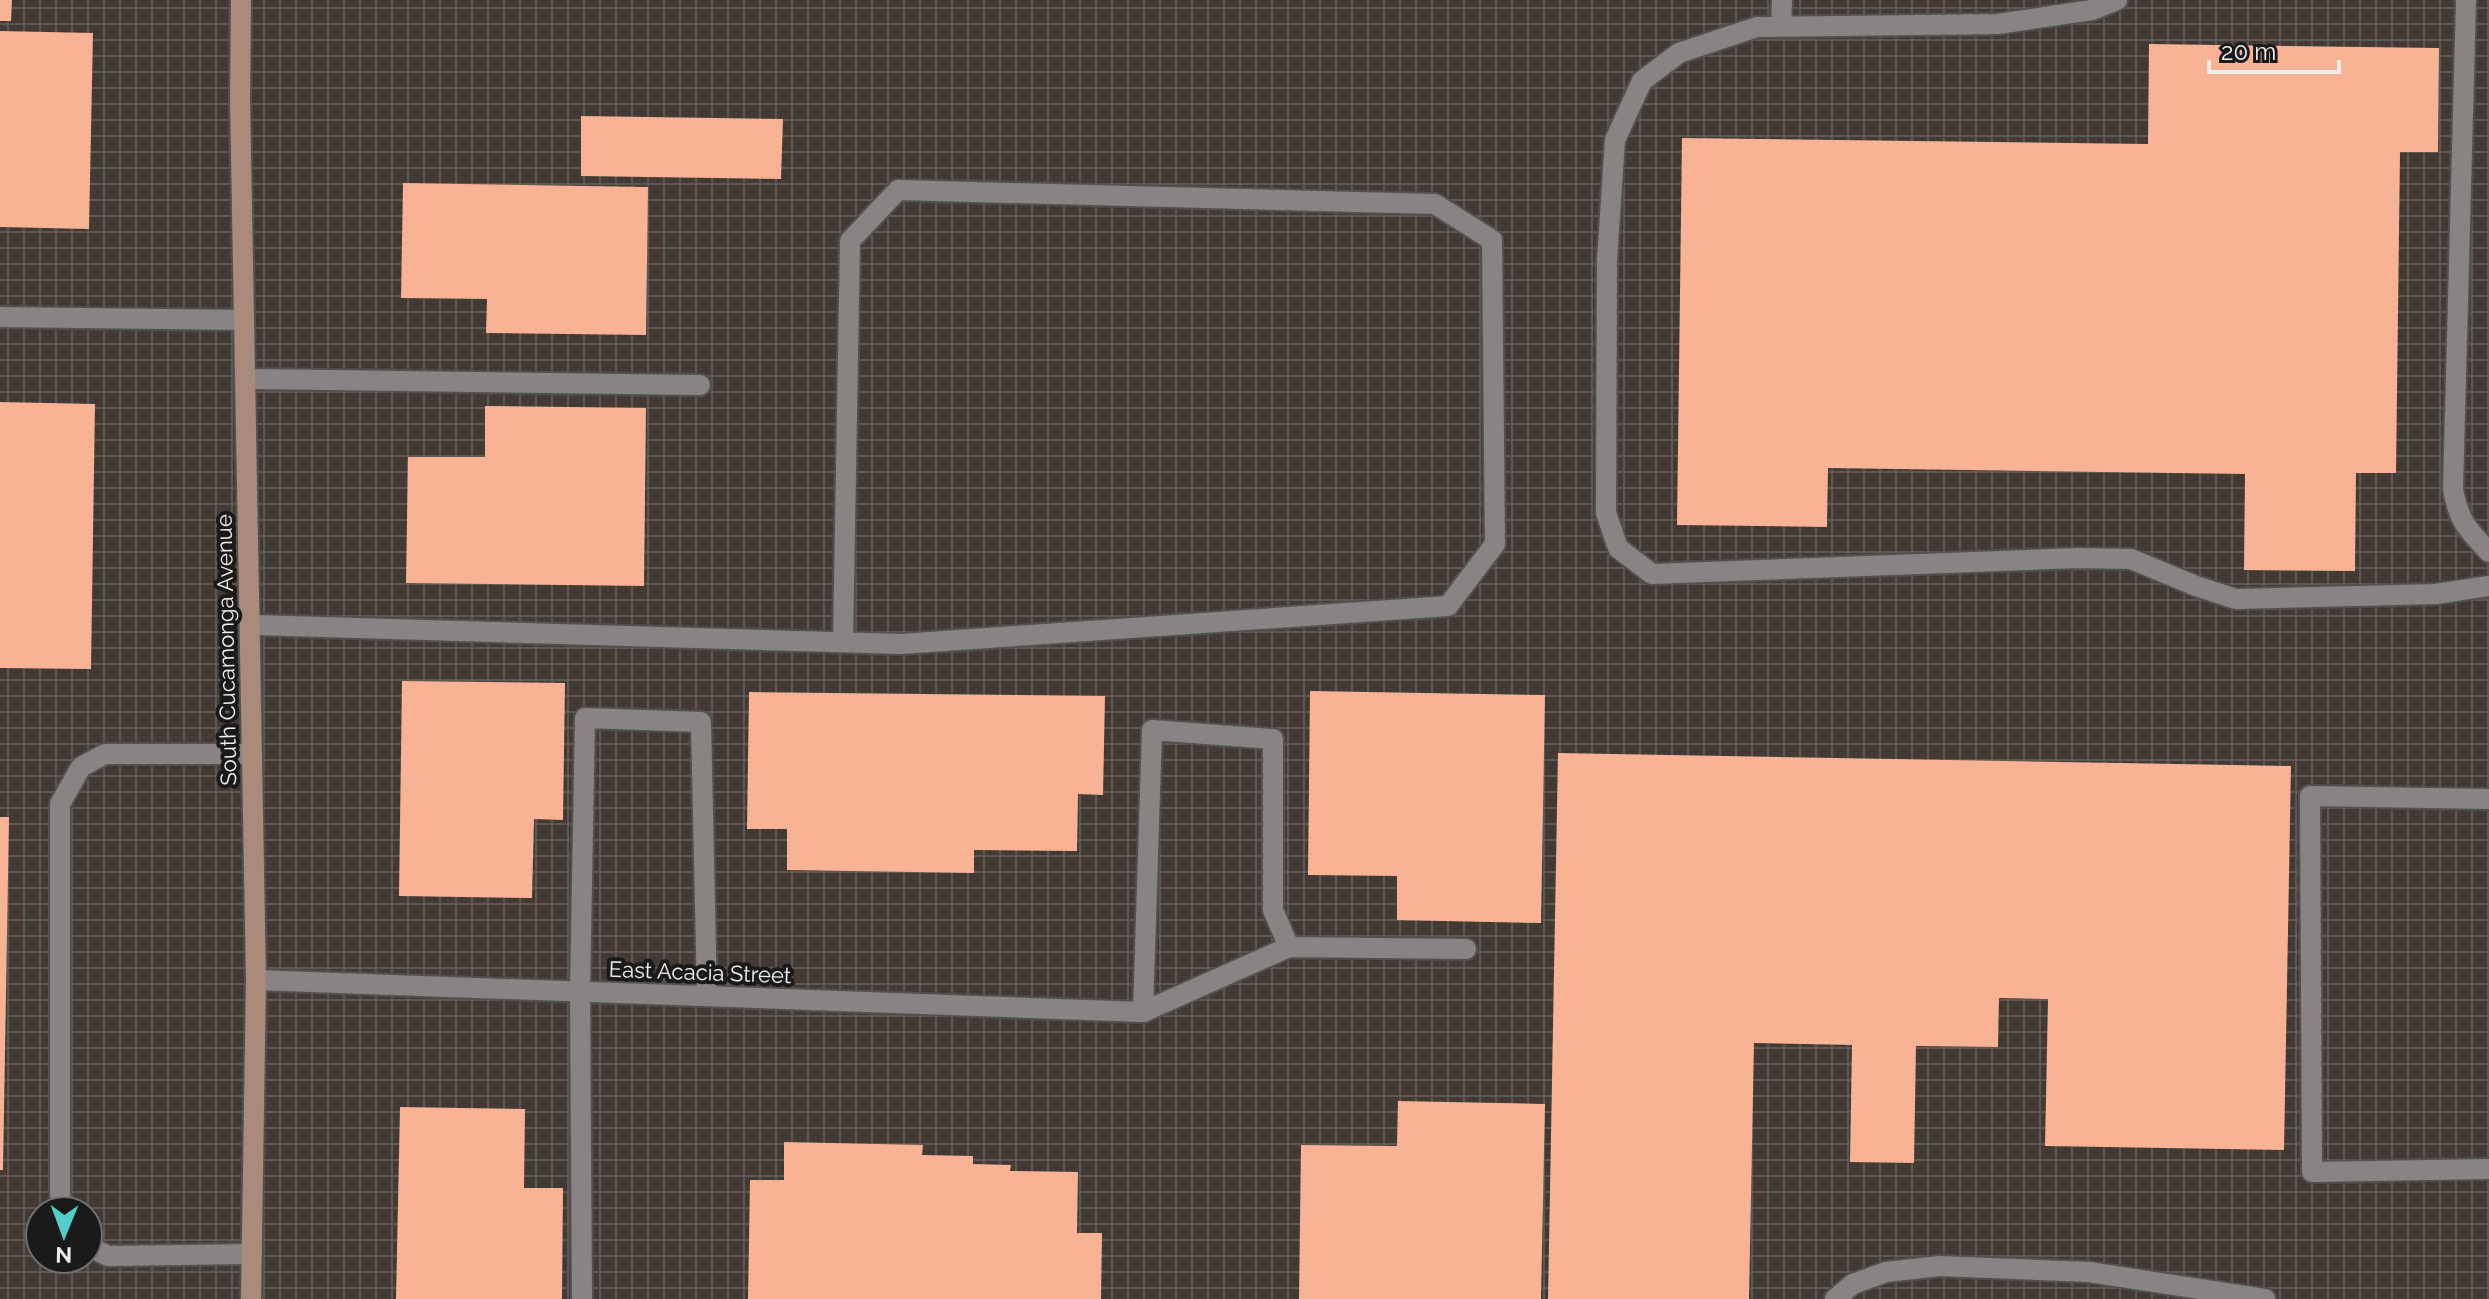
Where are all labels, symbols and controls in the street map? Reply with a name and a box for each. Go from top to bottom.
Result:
scale bar [2209,24,2339,74]
text: 20 m [2221,37,2276,66]
street label: South Cucamonga Avenue [211,514,241,786]
street label: East Acacia Street [608,956,792,988]
north arrow [24,1195,104,1275]
text: N [55,1242,72,1268]

